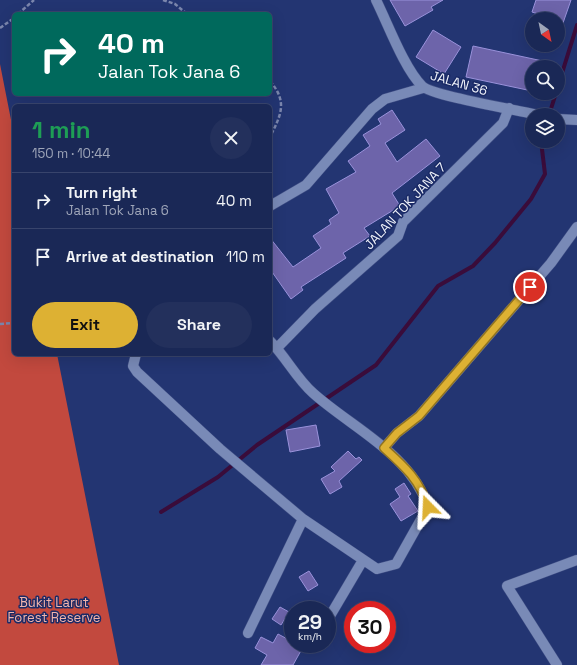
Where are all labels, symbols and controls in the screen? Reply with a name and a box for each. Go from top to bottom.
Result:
north arrow [525,12,565,52]
map controls [525,12,565,148]
text: 40 m [98,25,165,61]
icon: right [32,28,84,80]
text: Jalan Tok Jana 6 [98,60,240,83]
button: search [525,60,565,100]
street label: JALAN 36 [428,67,490,99]
button: layers [525,108,565,148]
text: 1 min [32,114,91,145]
button: close [210,117,252,159]
text: 150 m · 10:44 [32,145,111,162]
street label: JALAN TOK JANA 7 [360,159,450,253]
text: Turn right [66,183,137,202]
icon: right [32,190,54,212]
text: 40 m [216,191,252,210]
text: Jalan Tok Jana 6 [66,202,169,219]
icon: arrive [32,246,54,268]
text: Arrive at destination [66,247,214,266]
text: 110 m [226,247,265,266]
pin [513,270,547,304]
icon: arrive [519,276,541,298]
button: Exit [32,302,138,348]
button: Share [146,302,252,348]
position arrow [407,486,449,528]
park label: Bukit Larut Forest Reserve [7,594,101,626]
speed limit sign: 30 [344,601,396,653]
text: 29 [298,609,322,635]
text: km/h [298,630,322,643]

